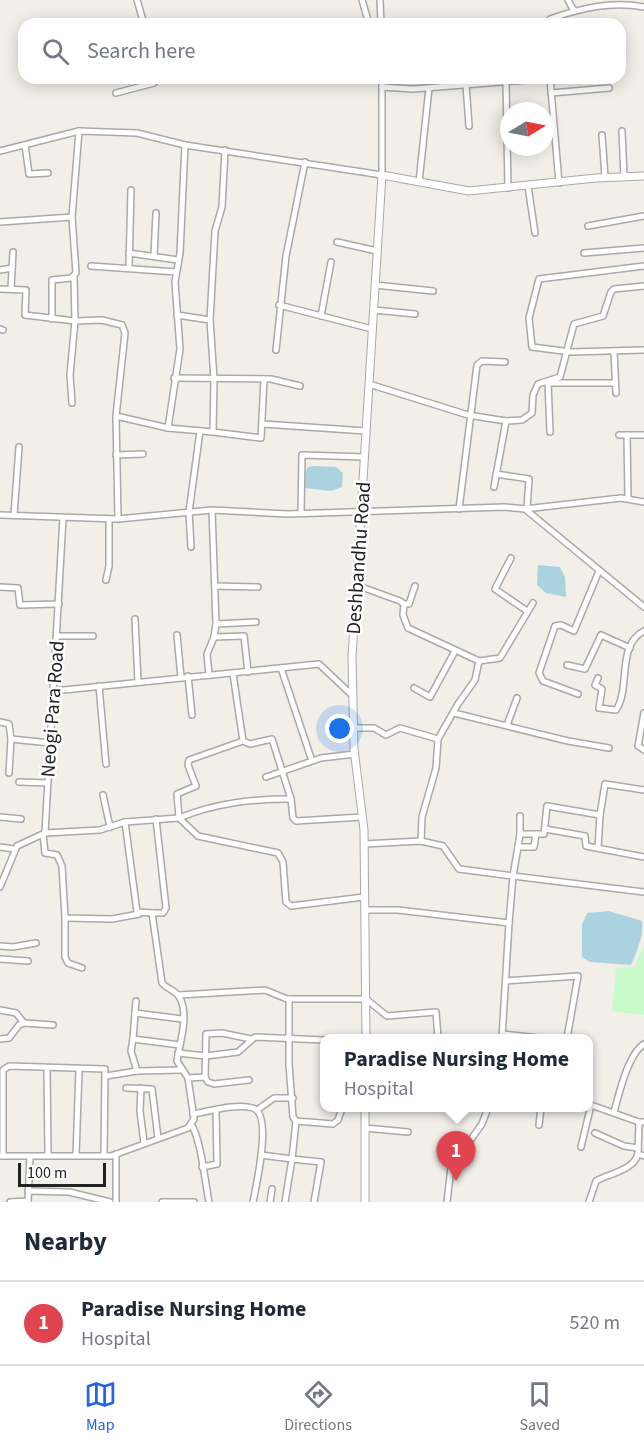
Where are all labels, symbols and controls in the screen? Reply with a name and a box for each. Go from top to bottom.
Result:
search box [18,18,626,84]
icon: search [39,35,72,68]
text: Search here [87,35,195,67]
north arrow [500,102,554,156]
street label: Deshbandhu Road [340,481,378,635]
street label: Neogi Para Road [34,640,72,778]
your location [325,714,354,743]
popup [320,1034,593,1112]
text: Paradise Nursing Home [344,1043,569,1075]
text: Hospital [344,1075,414,1103]
pin: 1 [436,1132,476,1181]
scale bar [18,1160,106,1188]
text: 100 m [27,1162,67,1184]
text: Nearby [24,1223,107,1260]
text: Paradise Nursing Home [81,1293,306,1325]
text: 1 [38,1309,49,1337]
text: 520 m [570,1309,620,1337]
text: Hospital [81,1325,151,1353]
tab: Map [84,1378,117,1436]
tab: Directions [284,1378,352,1436]
tab: Saved [519,1378,560,1436]

